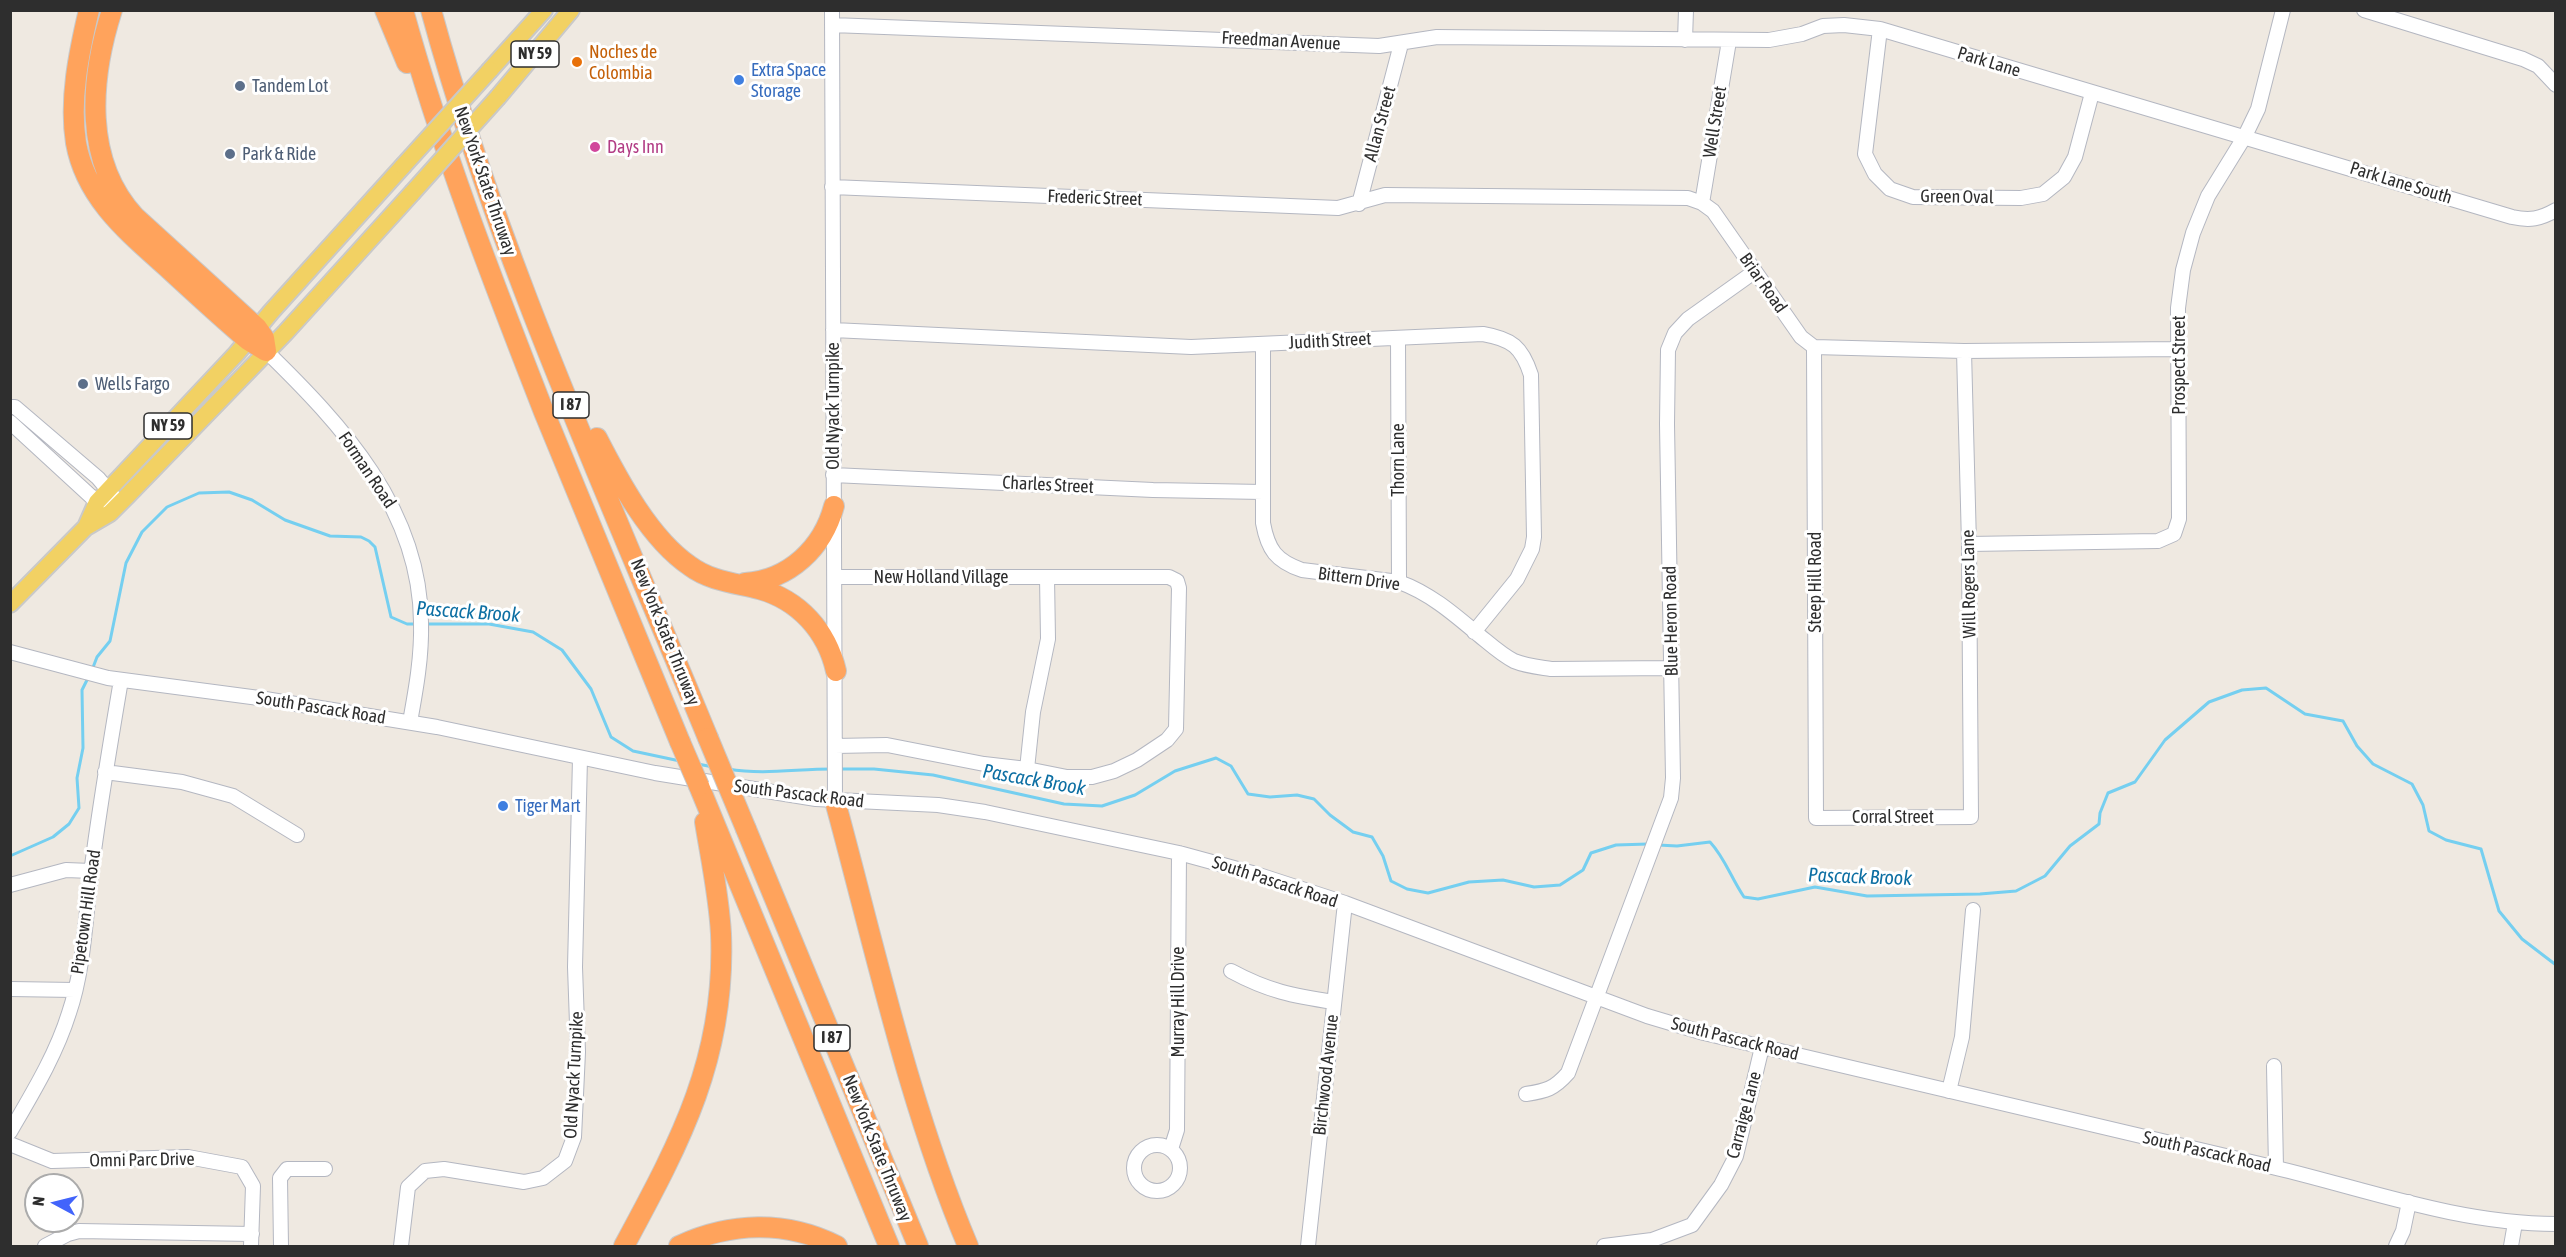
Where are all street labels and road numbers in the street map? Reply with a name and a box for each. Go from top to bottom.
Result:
street label: Freedman Avenue [1221,27,1341,55]
road number: NY 59 [511,41,559,67]
street label: Park Lane [1955,42,2023,82]
street label: Allan Street [1360,84,1400,164]
street label: Well Street [1699,85,1731,159]
street label: New York State Thruway [449,104,521,258]
street label: Park Lane South [2347,157,2455,209]
street label: Frederic Street [1047,186,1143,210]
street label: Green Oval [1920,186,1994,208]
street label: Briar Road [1735,249,1791,317]
street label: Prospect Street [2168,315,2190,415]
street label: Judith Street [1288,328,1372,354]
street label: Old Nyack Turnpike [822,342,844,470]
road number: I 87 [553,392,589,418]
road number: NY 59 [144,413,192,439]
street label: Thorn Lane [1387,423,1409,497]
street label: Forman Road [334,428,400,512]
street label: Charles Street [1002,472,1094,498]
street label: Will Rogers Lane [1957,530,1981,638]
street label: Steep Hill Road [1804,532,1826,632]
street label: New York State Thruway [626,555,704,709]
street label: Bittern Drive [1317,563,1401,595]
street label: New Holland Village [874,566,1008,588]
street label: Blue Heron Road [1659,566,1683,676]
street label: South Pascack Road [255,687,387,729]
street label: South Pascack Road [733,775,865,813]
street label: Corral Street [1852,806,1934,828]
street label: Pipetown Hill Road [67,848,105,976]
street label: South Pascack Road [1210,852,1340,912]
street label: Murray Hill Drive [1167,947,1189,1057]
street label: Old Nyack Turnpike [560,1011,588,1139]
street label: Birchwood Avenue [1309,1013,1343,1137]
street label: South Pascack Road [1669,1013,1801,1065]
road number: I 87 [814,1025,850,1051]
street label: Carraige Lane [1722,1069,1766,1161]
street label: New York State Thruway [838,1071,916,1225]
street label: South Pascack Road [2141,1127,2273,1177]
street label: Omni Parc Drive [89,1148,195,1172]

